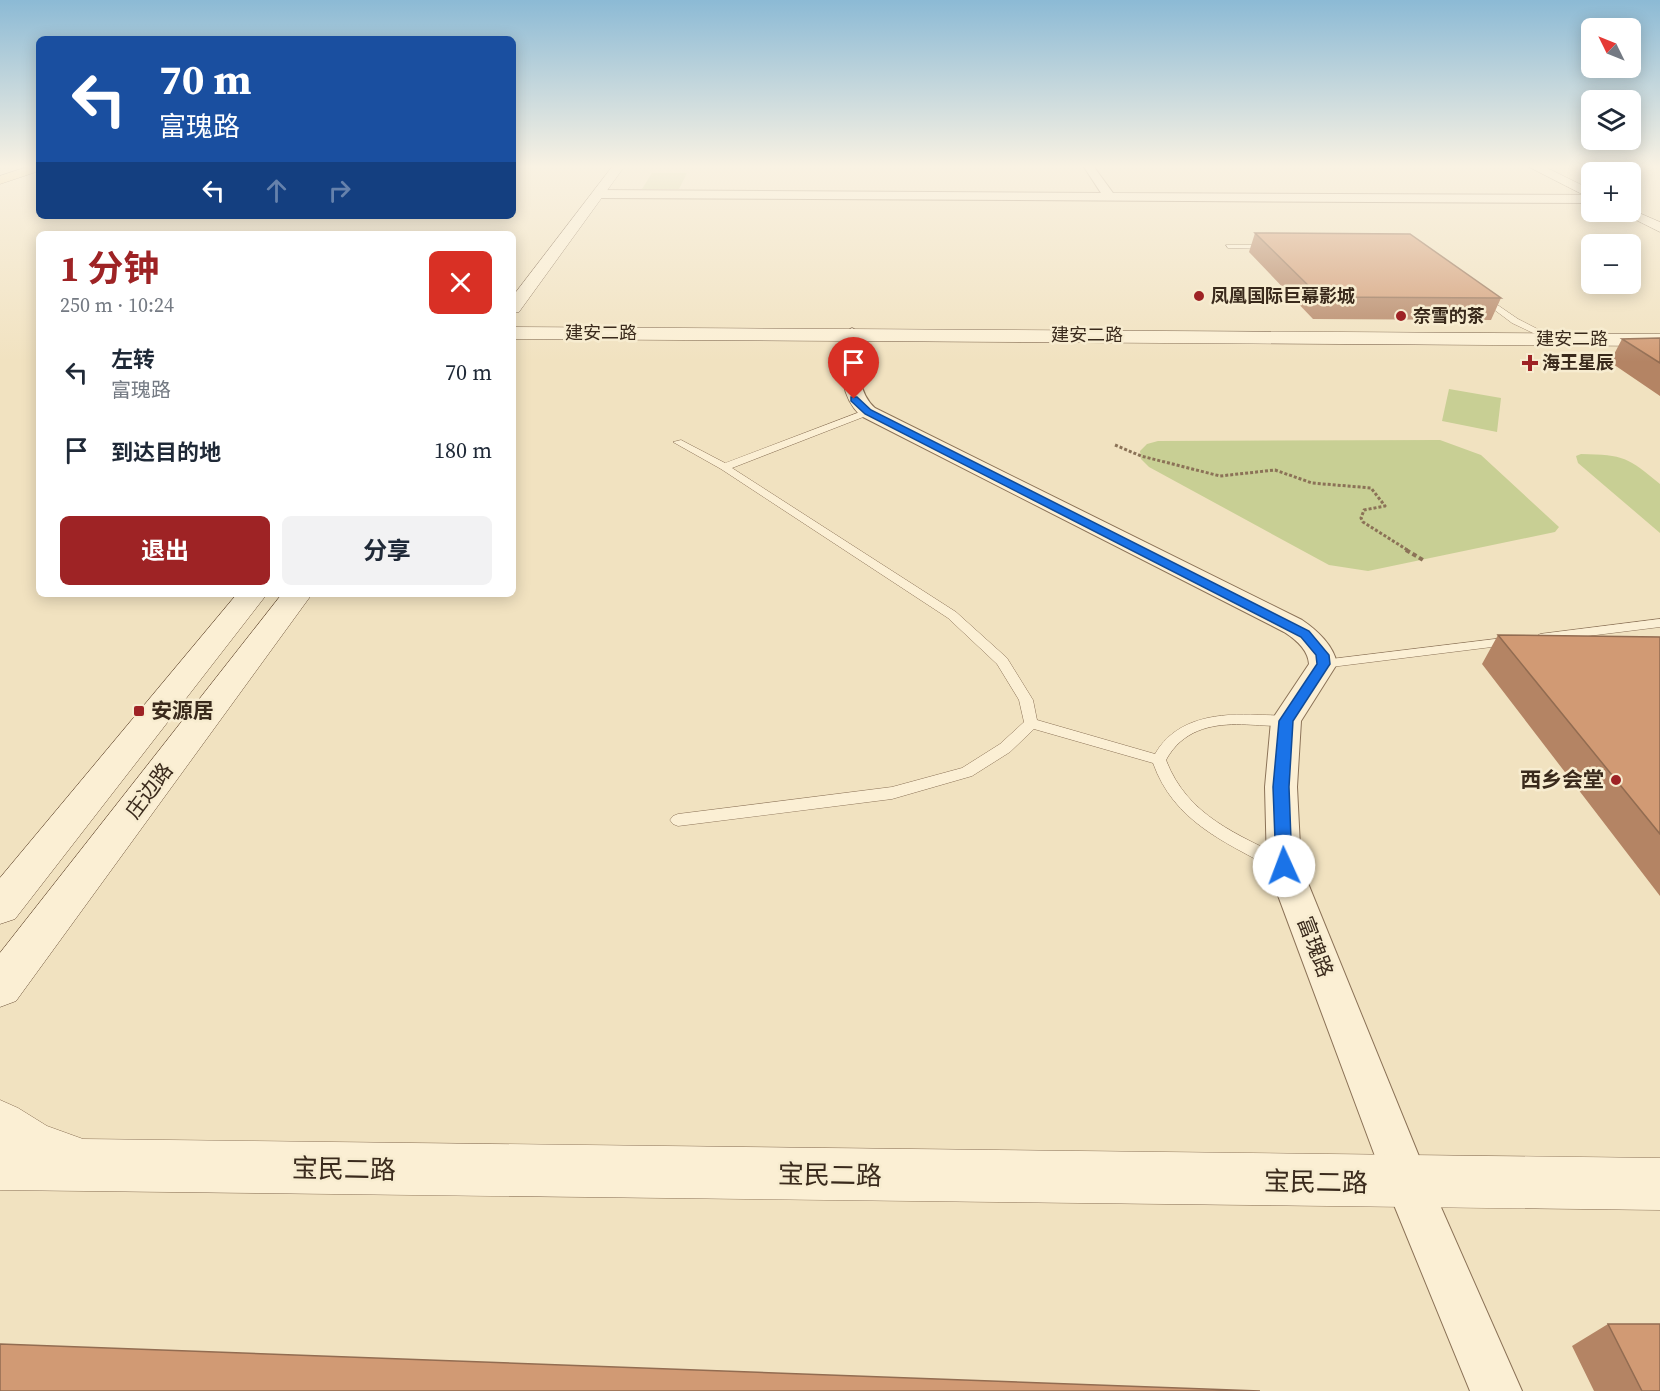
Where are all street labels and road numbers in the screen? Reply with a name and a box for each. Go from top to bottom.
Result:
street label: 建安二路 [565,320,637,345]
street label: 建安二路 [1051,322,1123,347]
street label: 建安二路 [1536,326,1608,351]
street label: 庄边路 [118,757,179,825]
street label: 富瑰路 [1291,912,1340,981]
street label: 宝民二路 [292,1150,396,1188]
street label: 宝民二路 [778,1156,882,1194]
street label: 宝民二路 [1264,1163,1368,1201]

